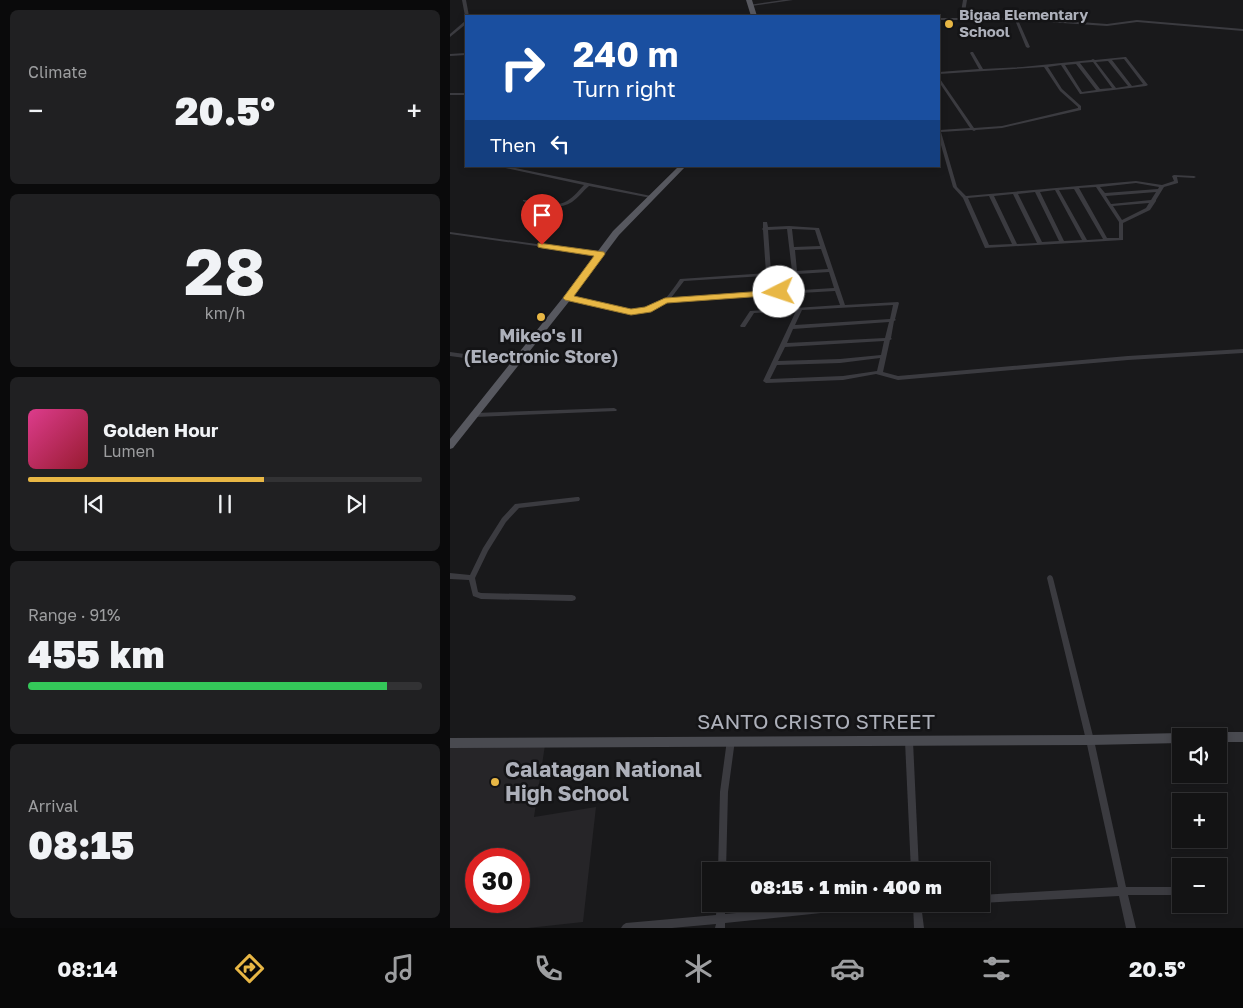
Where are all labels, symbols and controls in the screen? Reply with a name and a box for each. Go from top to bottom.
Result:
place label: Bigaa Elementary School [959,5,1088,40]
marker: Bigaa Elementary School [943,18,955,30]
text: 240 m [573,33,678,75]
icon: right [490,35,555,100]
text: Climate [28,62,87,82]
text: Turn right [573,75,676,102]
text: 20.5° [175,88,275,133]
text: − [28,94,43,127]
text: + [407,94,422,127]
icon: left [546,130,574,158]
text: Then [490,133,536,156]
pin [521,194,563,245]
icon: arrive [528,201,556,229]
text: 28 [184,231,266,309]
position arrow [752,265,804,317]
text: km/h [205,303,245,323]
marker: Mikeo's II (Electronic Store) [535,311,547,323]
place label: Mikeo's II (Electronic Store) [464,324,618,367]
text: Golden Hour [103,418,218,441]
text: Lumen [103,441,155,461]
icon: previous [80,490,108,518]
icon: pause [211,490,239,518]
icon: next [342,490,370,518]
text: Range · 91% [28,605,120,625]
text: 455 km [28,631,165,676]
street label: SANTO CRISTO STREET [697,708,935,734]
map controls [1172,728,1227,913]
button: sound [1172,728,1227,783]
place label: Calatagan National High School [505,756,702,806]
marker: Calatagan National High School [489,776,501,788]
button: + [1172,793,1227,848]
text: Arrival [28,796,78,816]
text: 08:15 [28,822,135,867]
speed limit sign: 30 [465,848,530,913]
button: − [1172,858,1227,913]
text: 08:15 · 1 min · 400 m [750,875,942,898]
icon: directions [232,951,267,986]
icon: music [382,951,417,986]
icon: phone [531,951,566,986]
icon: climate [681,951,716,986]
icon: car [830,951,865,986]
icon: filters [979,951,1014,986]
text: 08:14 [57,955,118,982]
text: 20.5° [1129,955,1186,982]

